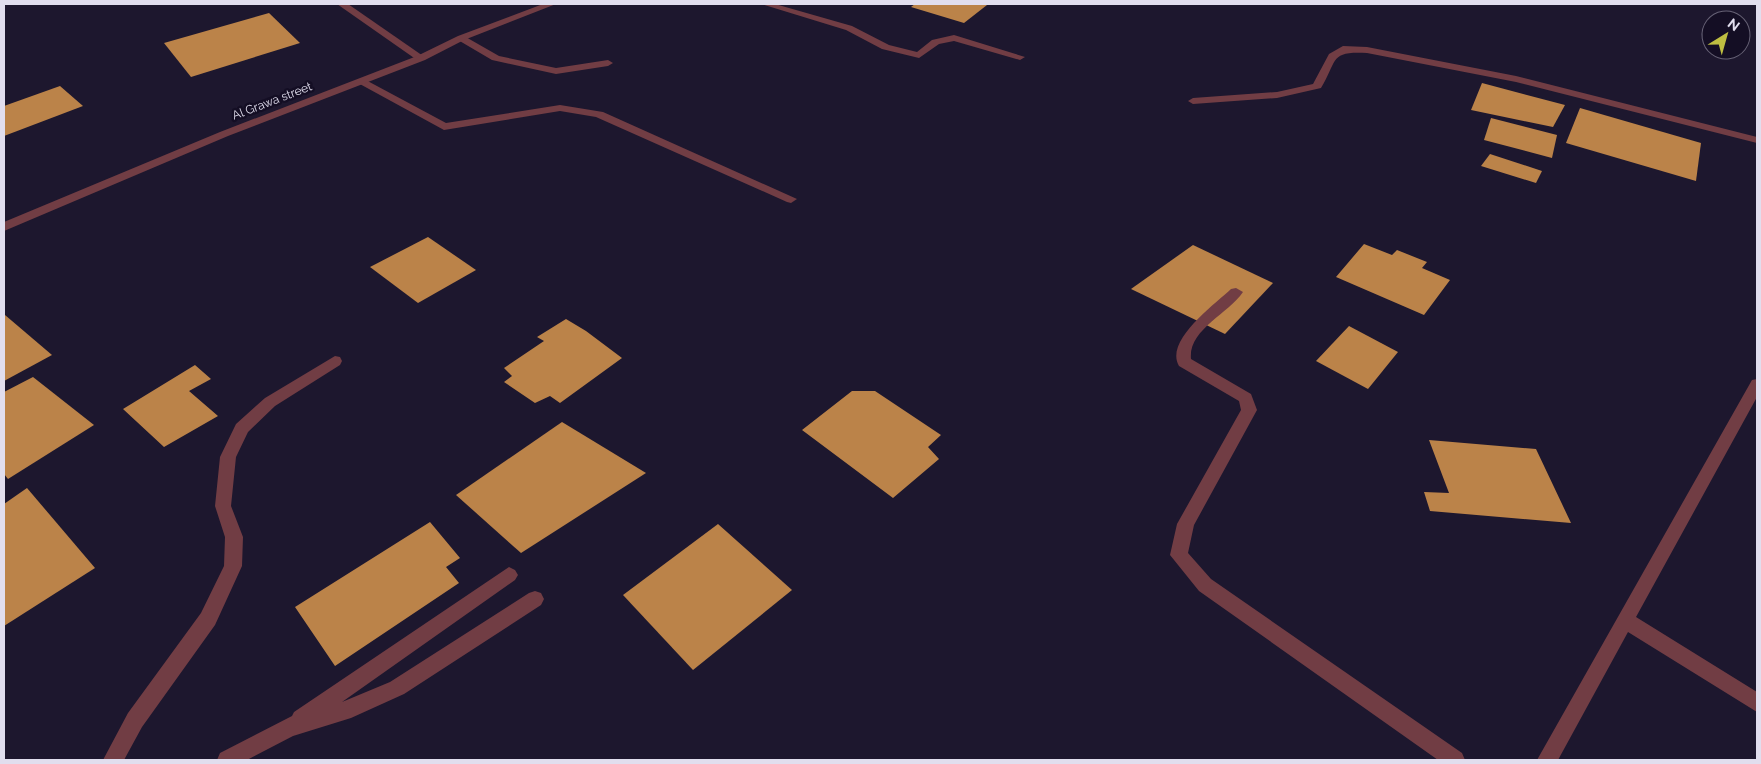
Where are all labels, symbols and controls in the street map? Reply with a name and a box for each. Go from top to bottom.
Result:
north arrow [1701,10,1751,60]
text: N [1725,15,1743,34]
street label: Al Grawa street [230,79,314,123]

